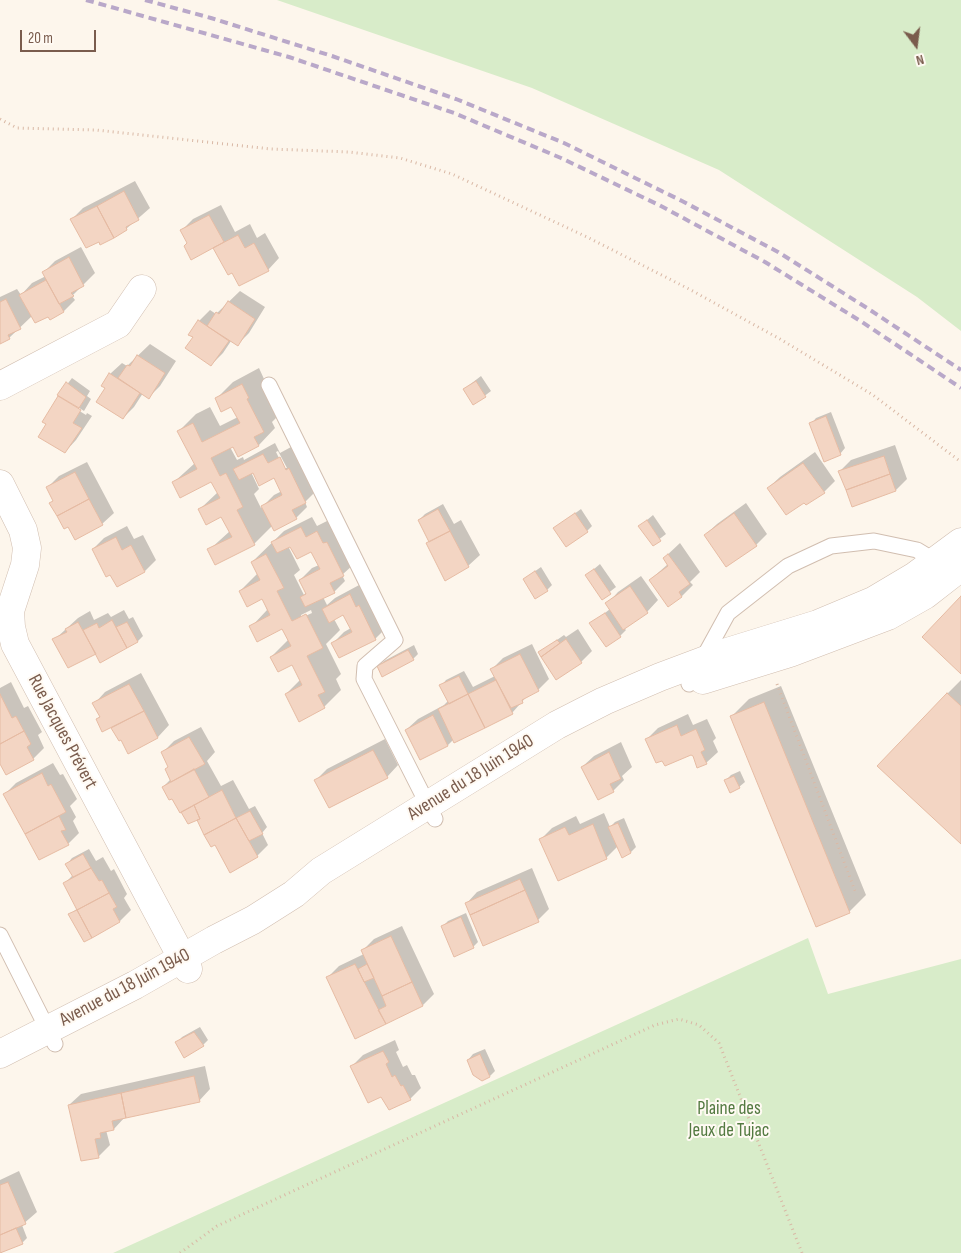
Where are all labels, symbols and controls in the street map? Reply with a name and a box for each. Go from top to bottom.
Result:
scale bar [22,20,99,52]
north arrow [891,20,941,70]
text: 20 m [28,29,53,48]
text: N [914,51,926,69]
street label: Rue Jacques Prévert [22,671,102,793]
street label: Avenue du 18 Juin 1940 [404,730,538,826]
street label: Avenue du 18 Juin 1940 [56,944,194,1032]
park label: Plaine des Jeux de Tujac [689,1098,769,1142]

